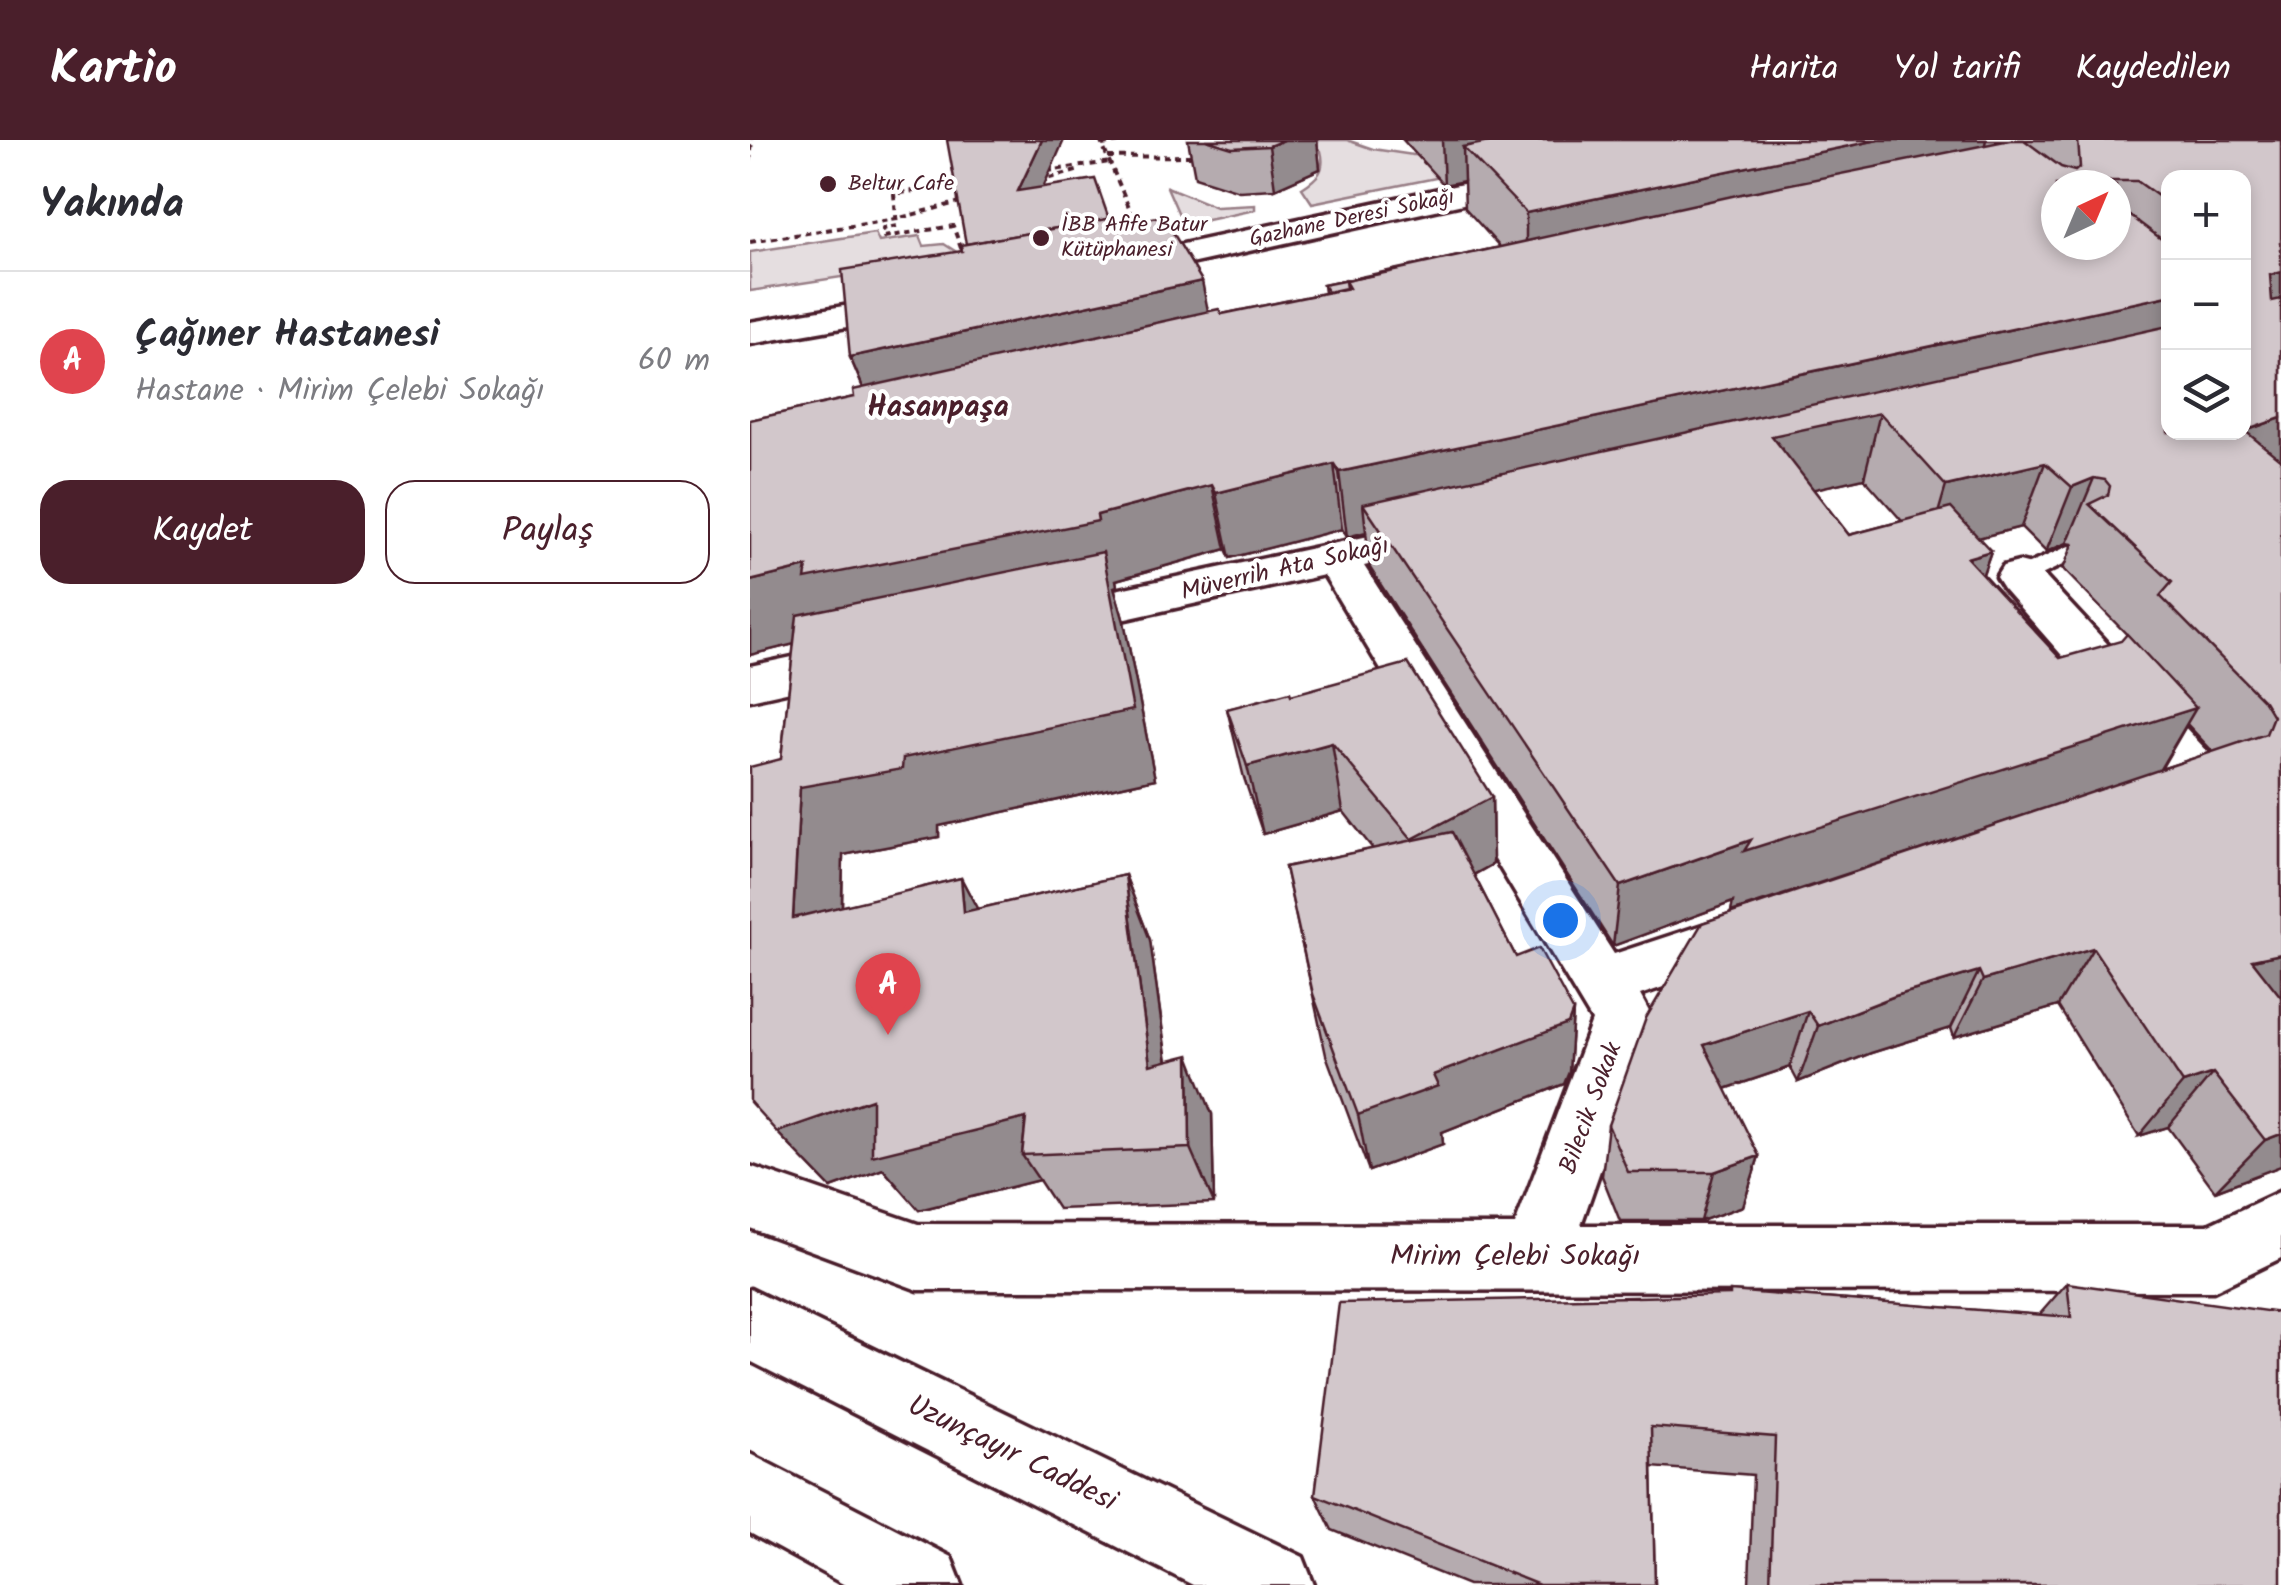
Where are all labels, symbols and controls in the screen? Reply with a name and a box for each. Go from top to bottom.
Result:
text: Kartio [50,32,177,108]
text: Harita [1749,42,1839,98]
text: Yol tarifi [1894,42,2020,98]
text: Kaydedilen [2075,42,2231,98]
place label: Beltur Cafe [848,167,954,202]
north arrow [2041,170,2131,260]
map controls [2161,170,2251,440]
button: + [2161,170,2251,260]
text: Yakında [40,172,184,239]
marker: Beltur Cafe [817,173,839,195]
street label: Gazhane Deresi Sokağı [1246,180,1458,258]
place label: İBB Afife Batur Kütüphanesi [1061,208,1209,268]
marker: İBB Afife Batur Kütüphanesi [1030,227,1052,249]
button: − [2161,260,2251,350]
text: Çağıner Hastanesi [135,306,440,366]
text: A [62,336,83,387]
text: 60 m [638,336,710,387]
button: layers [2161,350,2251,440]
text: Hastane · Mirim Çelebi Sokağı [135,366,545,417]
district label: Hasanpaşa [867,384,1009,432]
button: Kaydet [40,480,365,584]
button: Paylaş [385,480,710,584]
street label: Müverrih Ata Sokağı [1177,526,1393,612]
your location [1535,895,1586,946]
pin: A [856,952,920,1035]
street label: Bilecik Sokak [1549,1036,1633,1180]
street label: Mirim Çelebi Sokağı [1390,1233,1640,1281]
street label: Uzunçayır Caddesi [899,1382,1127,1526]

